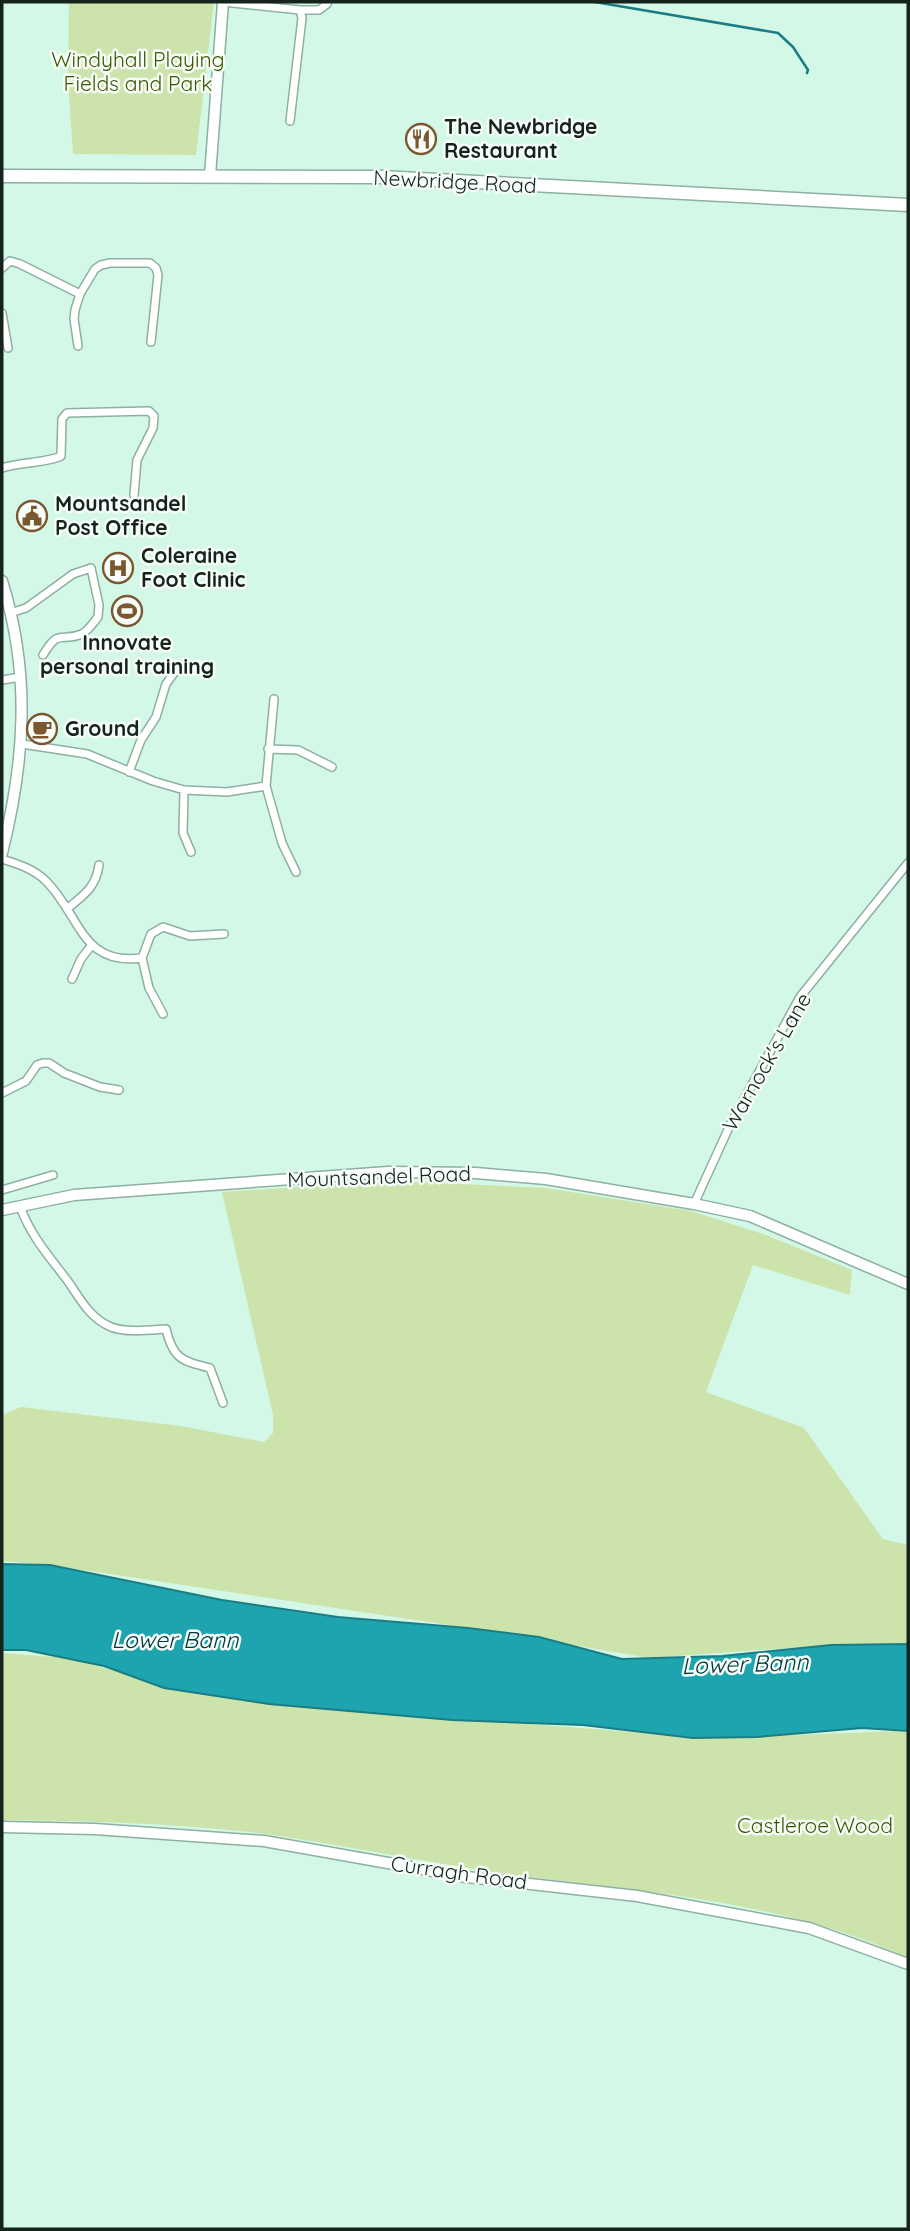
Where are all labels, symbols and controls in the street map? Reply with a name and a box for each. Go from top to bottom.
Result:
park label: Windyhall Playing Fields and Park [51,46,225,96]
place label: The Newbridge Restaurant [444,113,598,163]
restaurant icon: The Newbridge Restaurant [404,122,438,156]
street label: Newbridge Road [373,164,537,198]
place label: Mountsandel Post Office [55,490,186,540]
public building icon: Mountsandel Post Office [15,499,49,533]
place label: Coleraine Foot Clinic [141,542,245,592]
hospital icon: Coleraine Foot Clinic [101,551,135,585]
sports icon: Innovate personal training [110,594,144,628]
place label: Innovate personal training [40,629,214,679]
cafe icon: Ground [25,712,59,746]
place label: Ground [65,715,139,741]
street label: Warnock's Lane [716,988,816,1135]
street label: Mountsandel Road [287,1160,471,1192]
water label: Lower Bann [111,1625,239,1654]
water label: Lower Bann [681,1647,810,1680]
park label: Castleroe Wood [737,1812,893,1838]
street label: Curragh Road [389,1850,529,1894]

